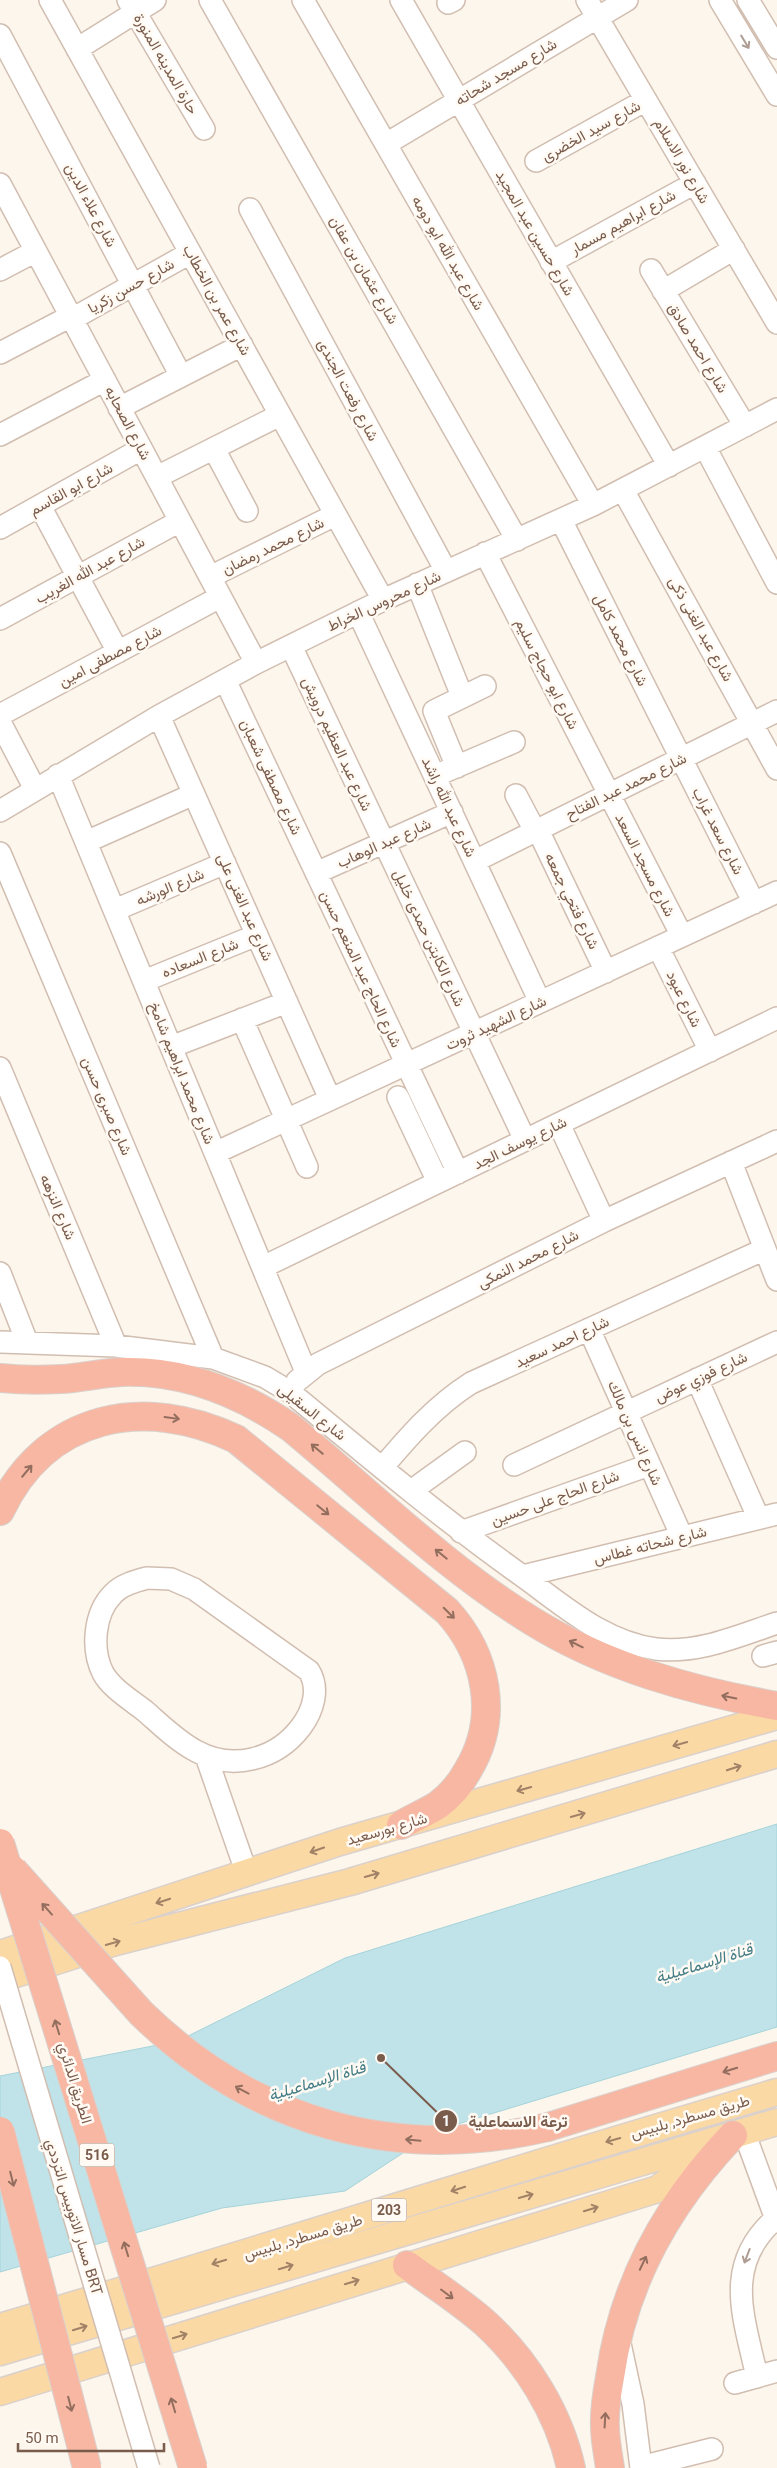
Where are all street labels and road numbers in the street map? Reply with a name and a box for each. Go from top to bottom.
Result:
street label: حارة المدينه المنورة [130,10,202,118]
street label: شارع مسجد شحاته [452,35,561,111]
street label: شارع سيد الخضرى [538,96,645,167]
street label: شارع نور الاسلام [649,115,714,208]
street label: شارع علاء الدين [60,160,121,251]
street label: شارع حسين عبد المجيد [490,167,578,300]
street label: شارع ابراهيم مسمار [566,186,680,261]
street label: شارع عبد الله ابو دومه [406,193,488,315]
street label: شارع عثمان بن عفان [324,213,402,328]
street label: شارع عمر بن الخطاب [177,241,255,360]
street label: شارع حسن زكريا [85,255,178,319]
street label: شارع احمد صادق [662,300,732,397]
street label: شارع رفعت الجندى [312,336,382,445]
street label: شارع الصحابه [99,383,155,464]
street label: شارع ابو القاسم [26,459,117,521]
street label: شارع محمد رمضان [219,513,328,580]
street label: شارع عبد الله الغريب [32,532,149,609]
street label: شارع محروس الخراط [324,567,445,637]
street label: شارع عبد الغنى ذكى [663,574,737,686]
street label: شارع محمد كامل [588,591,652,690]
street label: شارع ابو حجاج سليم [510,616,583,733]
street label: شارع مصطفى امين [55,621,166,692]
street label: شارع عبد العظيم درويش [296,674,376,815]
street label: شارع مصطفى شعبان [235,716,306,839]
street label: شارع محمد عبد الفتاح [563,749,690,825]
street label: شارع عبد الله راشد [416,754,480,861]
street label: شارع سعد غراب [687,785,748,879]
street label: شارع مسجد السعد [609,810,679,921]
street label: شارع عبد الوهاب [334,814,435,873]
street label: شارع عبد الغنى على [211,850,277,965]
street label: شارع فتحي جمعه [537,850,603,954]
street label: شارع الورشه [133,865,208,911]
street label: شارع الكابتن حمدى خليل [387,867,469,1010]
street label: شارع الحاج عبد المنعم حسن [315,888,405,1051]
street label: شارع السعاده [159,934,242,983]
street label: شارع عبود [661,968,705,1031]
street label: شارع الشهيد ثروت [443,992,550,1056]
street label: شارع محمد ابراهيم شامخ [143,999,219,1148]
street label: شارع صبرى حسن [76,1054,136,1159]
street label: شارع يوسف الجد [470,1113,571,1175]
street label: شارع النزهه [34,1171,80,1243]
street label: شارع محمد النمكى [474,1226,583,1294]
street label: شارع احمد سعيد [512,1312,613,1373]
street label: شارع فوزي عوض [652,1348,752,1410]
street label: شارع انس بن مالك [602,1378,666,1489]
street label: شارع السقيلى [273,1380,350,1446]
street label: شارع الحاج على حسين [488,1466,622,1531]
street label: شارع شحاته غطاس [592,1522,709,1570]
street label: شارع بورسعيد [345,1809,430,1851]
street label: الطريق الدائري [50,2040,96,2127]
street label: طريق مسطرد, بلبيس [628,2091,752,2144]
street label: مسار الاتوبيس الترددي BRT [38,2137,106,2298]
road number: 516 [80,2144,114,2166]
road number: 203 [372,2198,406,2222]
street label: طريق مسطرد, بلبيس [241,2210,365,2265]

